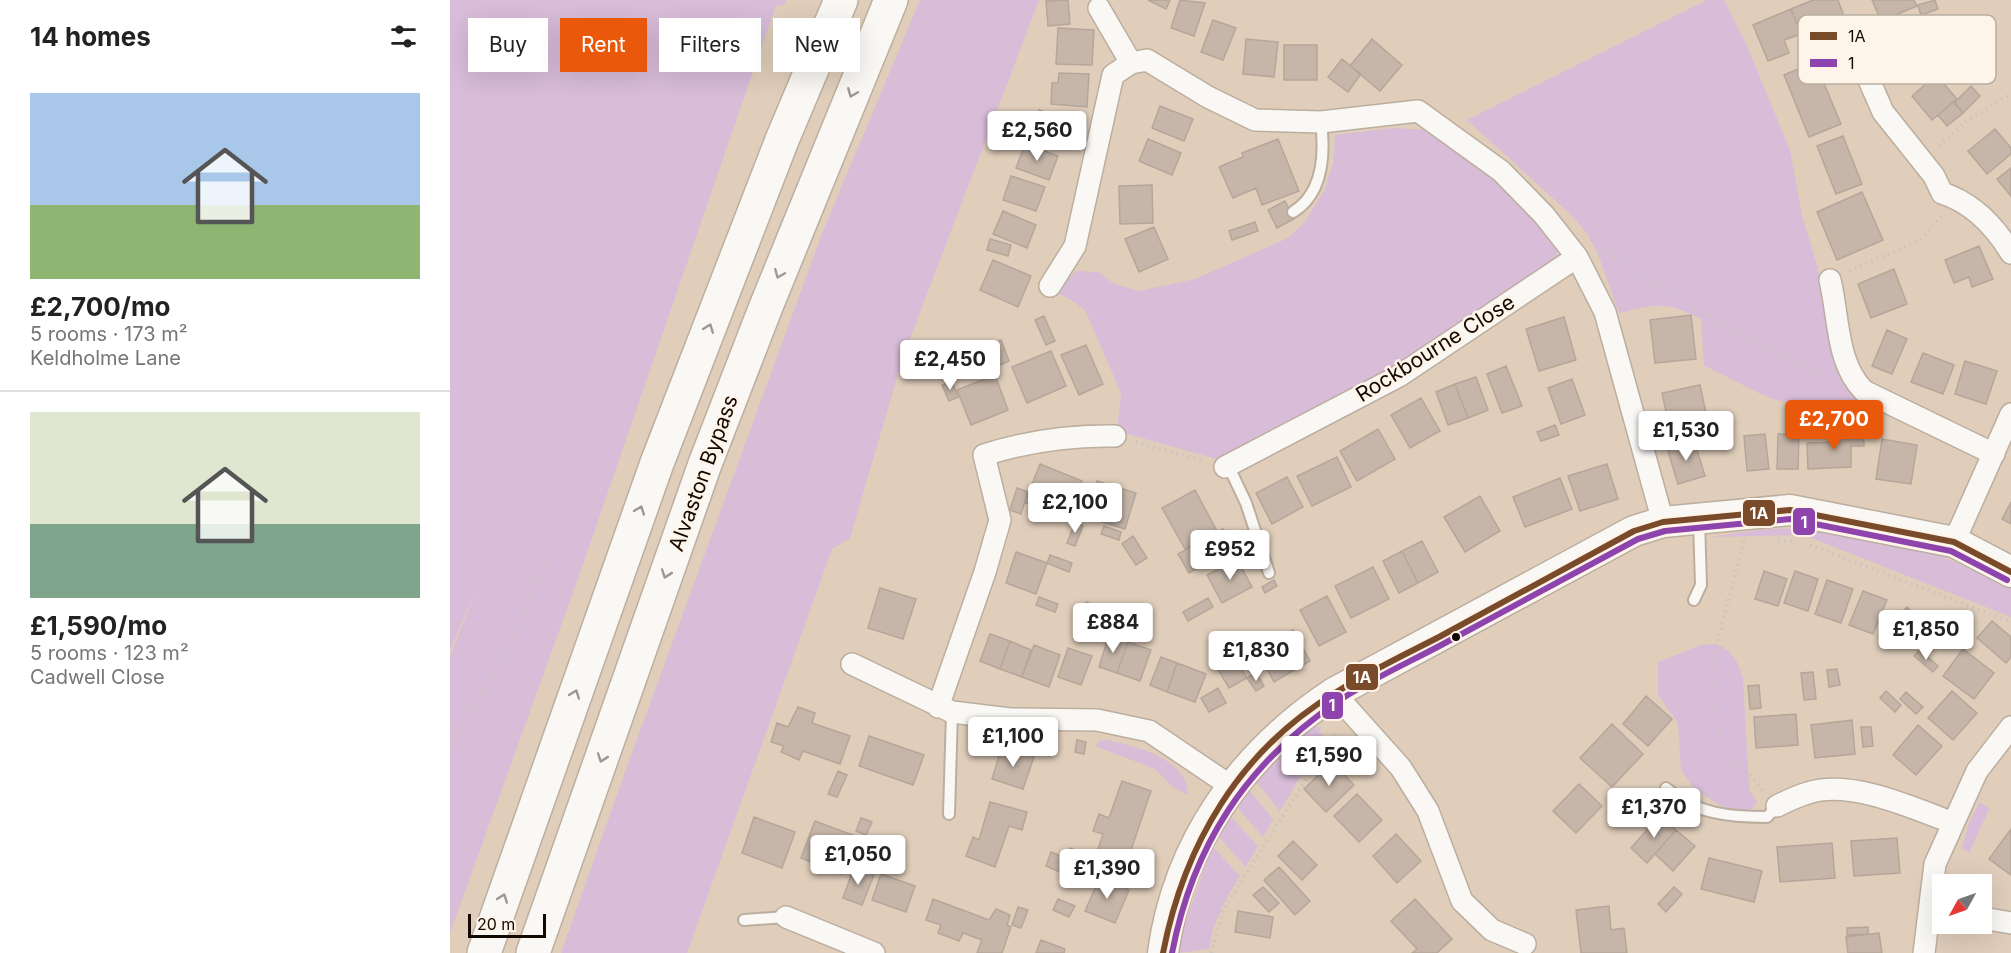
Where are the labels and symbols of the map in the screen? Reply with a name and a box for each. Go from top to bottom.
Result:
legend [1798,15,1996,84]
text: 1A [1848,26,1866,46]
text: 1 [1848,53,1855,73]
one-way arrow [847,87,859,98]
pin: £2,560 [988,111,1086,162]
one-way arrow [774,267,786,278]
street label: Rockbourne Close [1351,289,1519,407]
one-way arrow [701,323,714,334]
pin: £2,450 [901,340,999,391]
street label: Alvaston Bypass [663,391,743,555]
pin: £2,700 [1785,400,1883,451]
pin: £1,530 [1637,411,1735,462]
pin: £2,100 [1026,483,1124,534]
line badge: 1A [1742,499,1776,527]
text: 1A [1750,503,1768,523]
one-way arrow [633,506,646,516]
line badge: 1 [1792,507,1816,536]
text: 1 [1801,512,1807,532]
pin: £952 [1194,530,1266,581]
one-way arrow [661,568,674,579]
pin: £884 [1077,603,1149,654]
pin: £1,850 [1877,610,1975,661]
pin: £1,830 [1207,631,1305,682]
unlabelled marker [1450,631,1462,643]
line badge: 1A [1345,663,1379,691]
text: 1A [1353,667,1371,687]
one-way arrow [568,689,581,700]
line badge: 1 [1321,691,1344,720]
text: 1 [1329,695,1335,715]
pin: £1,100 [964,717,1062,768]
pin: £1,590 [1280,736,1378,787]
one-way arrow [596,752,609,763]
pin: £1,370 [1605,788,1703,839]
pin: £1,050 [809,835,907,886]
pin: £1,390 [1058,849,1156,900]
north arrow [1932,874,1992,934]
one-way arrow [496,893,509,904]
scale bar [468,911,546,938]

